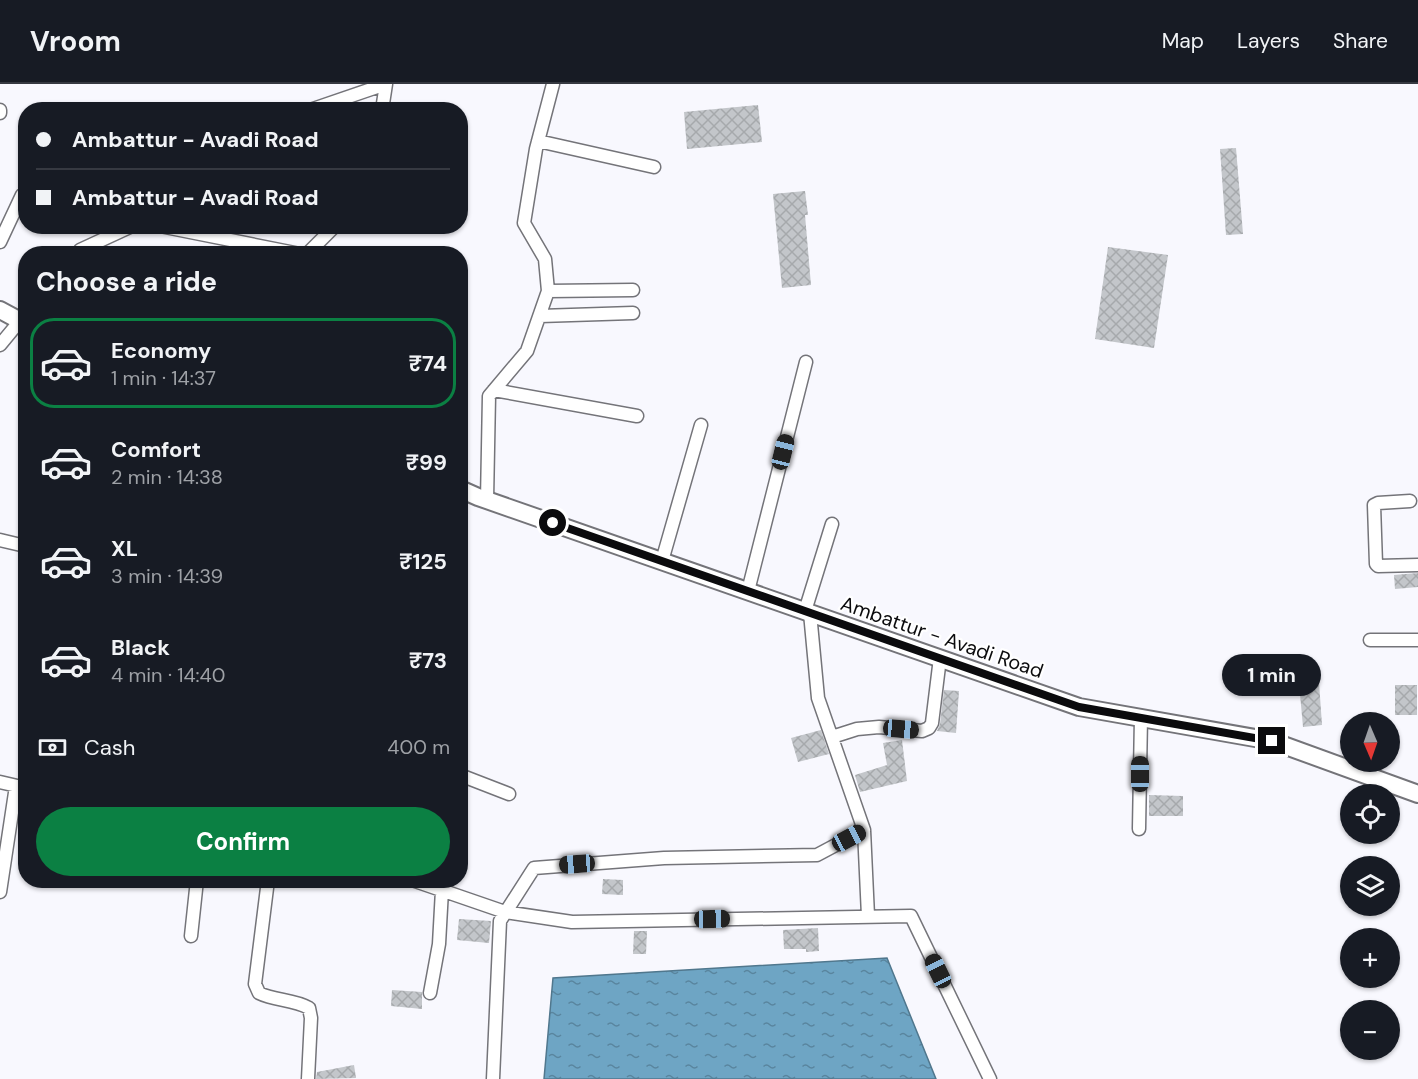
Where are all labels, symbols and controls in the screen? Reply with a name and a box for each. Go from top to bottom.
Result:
text: Vroom [30,23,121,60]
text: Map [1162,27,1204,55]
text: Layers [1237,27,1300,55]
text: Share [1333,27,1388,55]
text: Ambattur - Avadi Road [72,125,319,154]
text: Ambattur - Avadi Road [72,183,319,212]
text: Choose a ride [36,264,217,299]
icon: car [39,336,93,390]
text: Economy [111,336,211,365]
text: ₹74 [409,349,447,378]
text: 1 min · 14:37 [111,365,216,391]
car [770,432,796,472]
icon: car [39,435,93,489]
text: Comfort [111,435,201,464]
text: ₹99 [406,448,447,477]
text: 2 min · 14:38 [111,464,223,490]
route start [539,509,566,536]
icon: car [39,534,93,588]
text: XL [111,534,138,563]
text: ₹125 [399,547,447,576]
text: 3 min · 14:39 [111,563,223,589]
street label: Ambattur - Avadi Road [837,590,1047,684]
icon: car [39,633,93,687]
text: Black [111,633,170,662]
text: ₹73 [409,646,447,675]
callout: 1 min [1222,654,1322,696]
text: 4 min · 14:40 [111,662,225,688]
text: 1 min [1247,662,1296,688]
north arrow [1340,712,1400,772]
map controls [1340,712,1400,1060]
car [882,718,920,740]
route end [1258,727,1285,754]
icon: cash [36,731,69,764]
text: Cash [84,733,135,762]
text: 400 m [387,734,450,760]
car [1131,756,1149,792]
button: locate [1340,784,1400,844]
button: Confirm [36,807,450,876]
car [829,822,869,854]
car [558,854,596,874]
button: layers [1340,856,1400,916]
car [694,910,730,928]
button: + [1340,928,1400,988]
car [922,951,954,991]
button: − [1340,1000,1400,1060]

